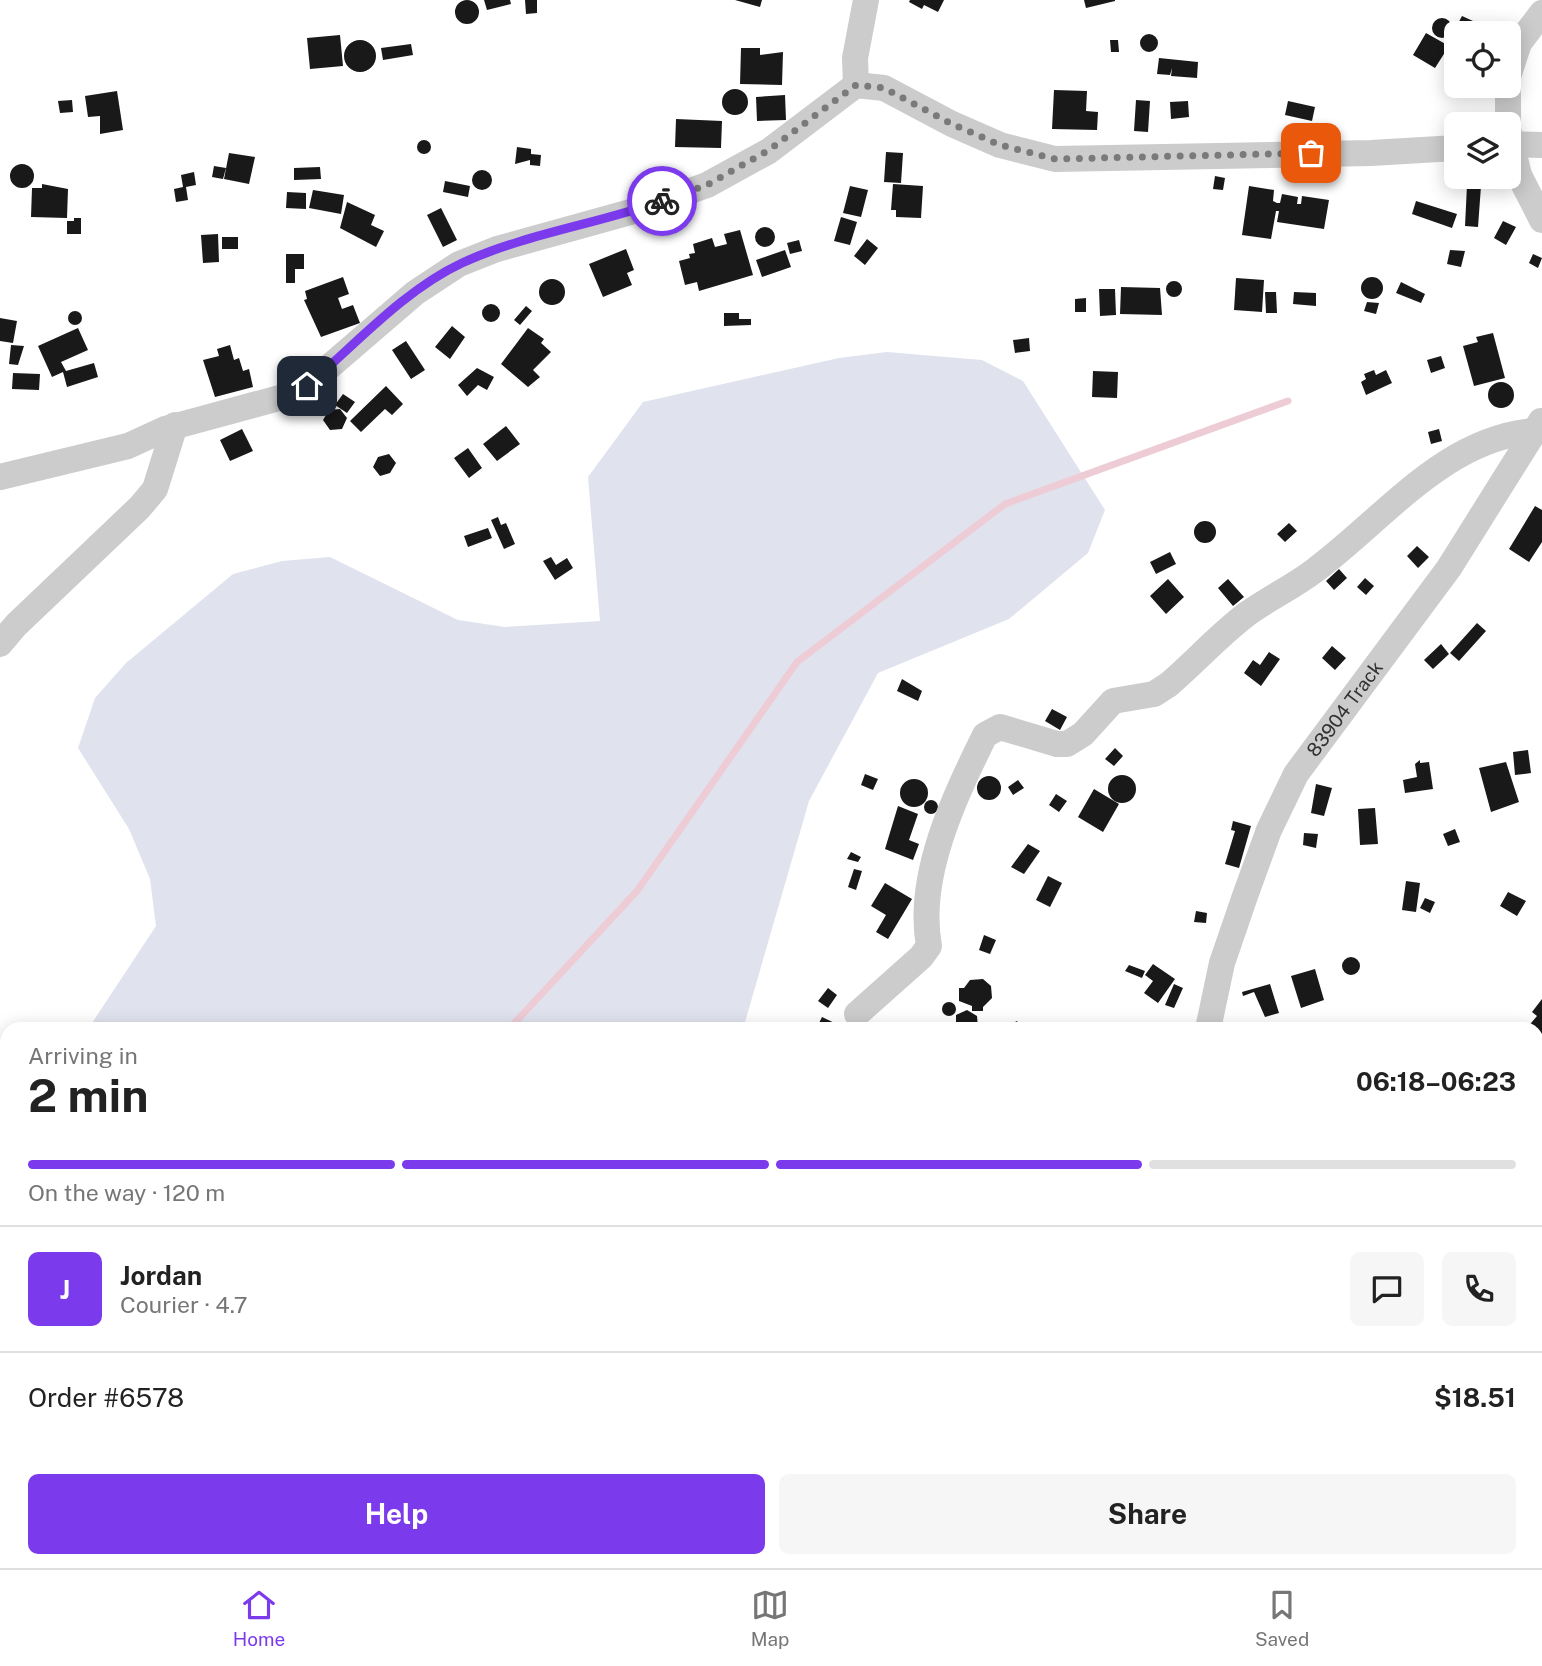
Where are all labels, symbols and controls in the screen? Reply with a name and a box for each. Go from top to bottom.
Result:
map controls [1444,21,1521,189]
button: locate [1444,21,1521,98]
button: layers [1444,112,1521,189]
pin [1281,123,1341,183]
icon: bag [1292,134,1330,172]
courier [627,166,697,236]
icon: bike [643,182,681,220]
pin [277,356,337,416]
icon: home [288,367,326,405]
street label: 83904 Track [1302,657,1387,761]
text: Arriving in [28,1042,138,1069]
text: 06:18–06:23 [1356,1066,1516,1097]
text: 2 min [28,1068,148,1122]
text: On the way · 120 m [28,1179,225,1206]
button: chat [1350,1252,1424,1326]
button: phone [1442,1252,1516,1326]
text: Jordan [120,1260,202,1291]
text: J [60,1274,70,1305]
text: Courier · 4.7 [120,1291,248,1318]
text: Order #6578 [28,1382,184,1413]
text: $18.51 [1434,1382,1516,1413]
button: Help [28,1474,765,1554]
button: Share [779,1474,1516,1554]
tab: Home [233,1586,285,1650]
tab: Map [751,1586,789,1650]
tab: Saved [1255,1586,1309,1650]

